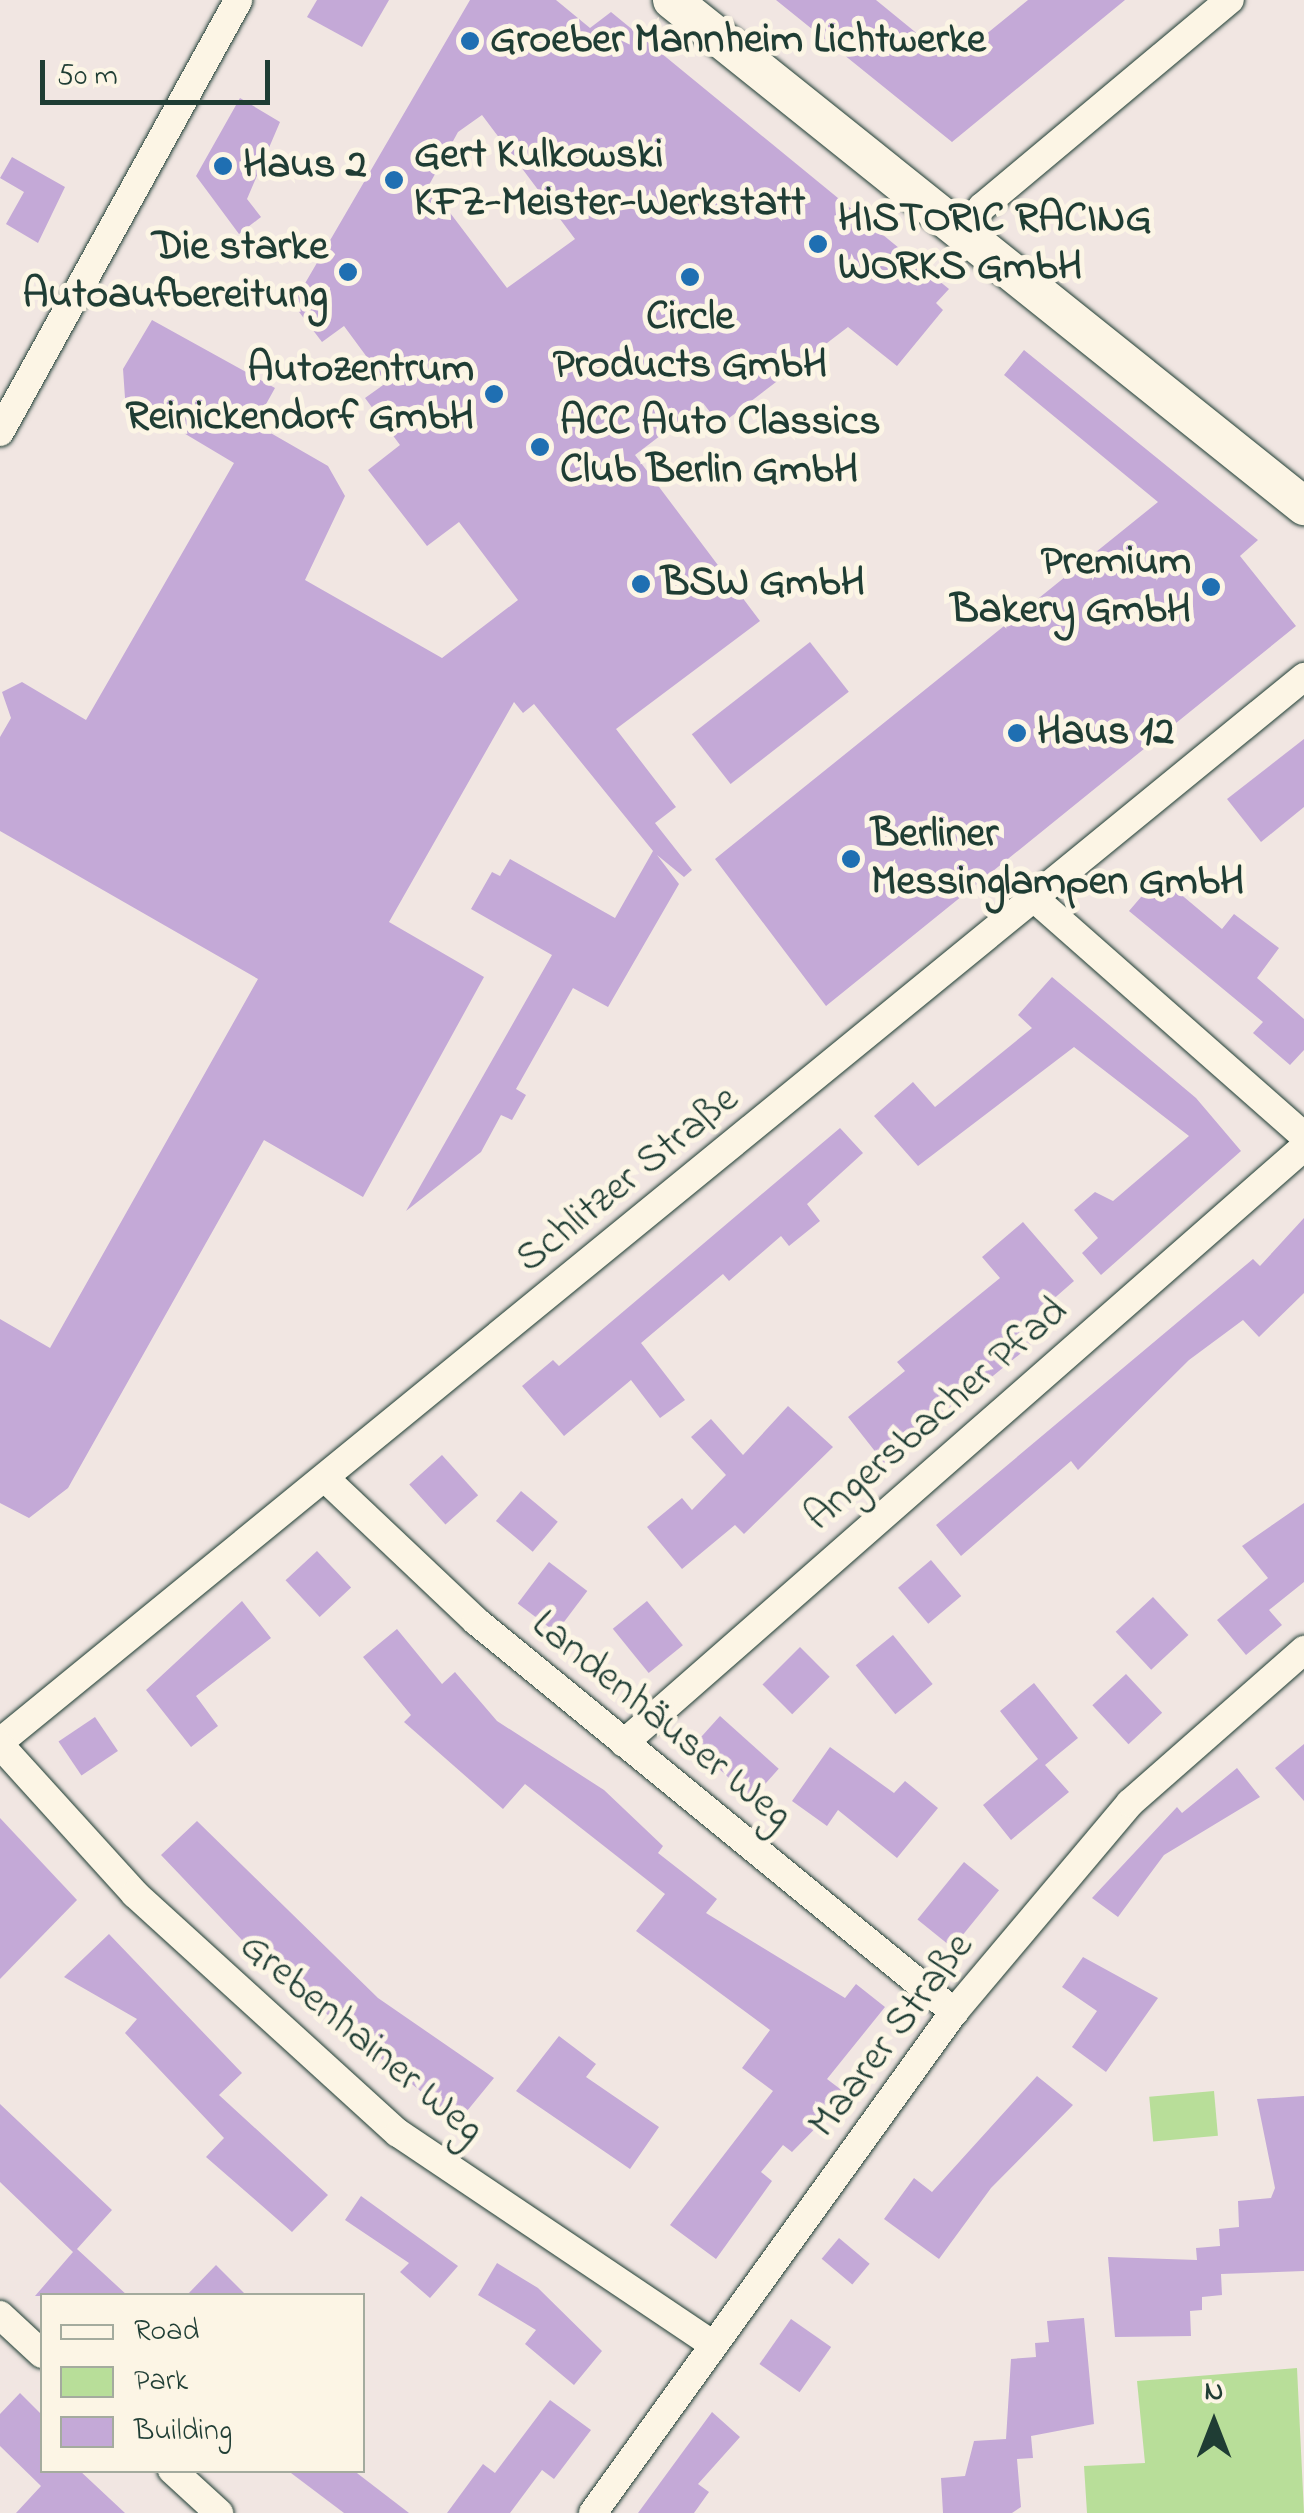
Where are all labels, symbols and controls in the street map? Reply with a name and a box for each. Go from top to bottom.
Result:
place label: Groeber Mannheim Lichtwerke [490,16,986,66]
marker: Groeber Mannheim Lichtwerke [459,30,481,52]
scale bar [45,40,275,102]
text: 50 m [57,55,118,99]
place label: Gert Kulkowski KFZ-Meister-Werkstatt [414,131,805,230]
place label: Haus 2 [243,141,367,191]
marker: Haus 2 [212,155,234,177]
marker: Gert Kulkowski KFZ-Meister-Werkstatt [383,169,405,191]
place label: HISTORIC RACING WORKS GmbH [838,195,1152,294]
place label: Die starke Autoaufbereitung [22,223,328,322]
marker: HISTORIC RACING WORKS GmbH [807,233,829,255]
marker: Die starke Autoaufbereitung [337,261,359,283]
marker: Circle Products GmbH [679,266,701,288]
place label: Circle Products GmbH [553,293,827,392]
place label: Autozentrum Reinickendorf GmbH [126,345,474,444]
marker: Autozentrum Reinickendorf GmbH [483,383,505,405]
place label: ACC Auto Classics Club Berlin GmbH [560,398,881,496]
marker: ACC Auto Classics Club Berlin GmbH [529,436,551,458]
place label: Premium Bakery GmbH [950,538,1191,636]
place label: BSW GmbH [661,559,865,609]
marker: BSW GmbH [630,573,652,595]
marker: Premium Bakery GmbH [1200,576,1222,598]
place label: Haus 12 [1037,708,1174,758]
marker: Haus 12 [1006,722,1028,744]
place label: Berliner Messinglampen GmbH [871,810,1244,908]
marker: Berliner Messinglampen GmbH [840,848,862,870]
street label: Schlitzer Straße [507,1075,749,1285]
street label: Angersbacher Pfad [795,1287,1079,1543]
street label: Landenhäuser Weg [520,1600,802,1842]
street label: Grebenhainer Weg [229,1922,493,2156]
street label: Maarer Straße [799,1923,985,2149]
legend [40,2293,365,2473]
text: Road [134,2310,199,2354]
text: Park [134,2360,188,2404]
text: N [1205,2372,1223,2413]
north arrow [1164,2373,1264,2473]
text: Building [134,2410,232,2454]

